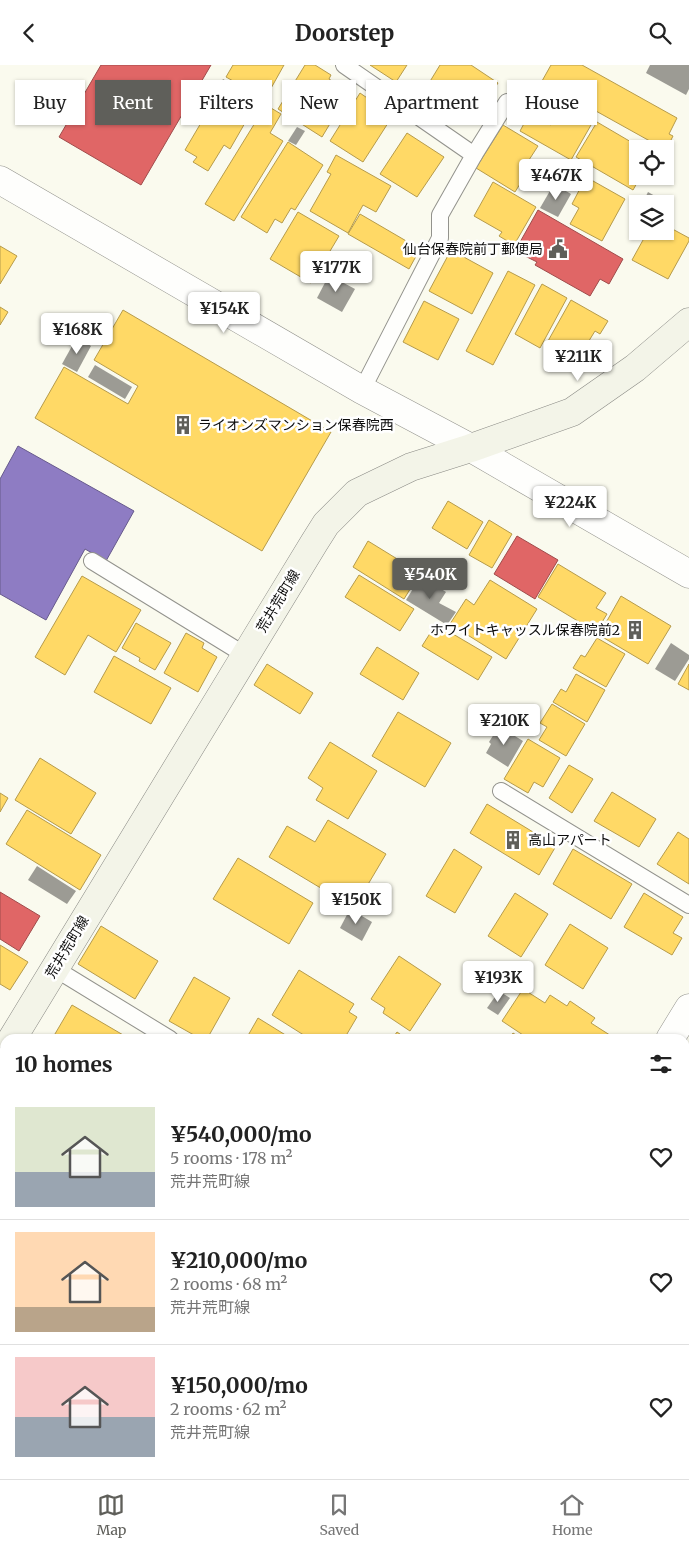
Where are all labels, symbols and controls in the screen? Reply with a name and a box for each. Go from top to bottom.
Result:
icon: back [15,19,43,47]
text: Doorstep [295,19,394,47]
icon: search [646,19,674,47]
chip: Buy [15,80,85,125]
chip: Rent [95,80,171,125]
chip: Filters [181,80,272,125]
chip: New [282,80,356,125]
chip: Apartment [366,80,497,125]
chip: House [507,80,597,125]
map controls [629,140,674,240]
button: locate [629,140,674,185]
pin: ¥467K [521,159,591,201]
text: ¥467K [530,165,582,185]
button: layers [629,195,674,240]
public building icon: 仙台保春院前丁郵便局 [547,238,569,260]
place label: 仙台保春院前丁郵便局 [403,240,543,258]
pin: ¥177K [301,251,371,293]
text: ¥177K [311,257,361,277]
pin: ¥154K [189,291,259,334]
text: ¥154K [199,298,249,318]
pin: ¥168K [42,313,112,355]
text: ¥168K [52,319,102,339]
pin: ¥211K [543,339,613,382]
text: ¥211K [554,346,602,366]
building icon: ライオンズマンション保春院西 [172,414,194,436]
place label: ライオンズマンション保春院西 [198,416,394,434]
pin: ¥224K [535,485,605,528]
text: ¥224K [544,492,596,512]
pin: ¥540K [395,557,465,600]
text: ¥540K [403,564,457,584]
street label: 荒井荒町線 [252,566,304,636]
building icon: ホワイトキャッスル保春院前2 [624,619,646,641]
place label: ホワイトキャッスル保春院前2 [430,621,620,639]
pin: ¥210K [469,703,539,746]
text: ¥210K [479,710,529,730]
building icon: 高山アパート [502,829,524,851]
place label: 高山アパート [528,831,612,849]
pin: ¥150K [321,883,391,925]
text: ¥150K [331,889,381,909]
street label: 荒井荒町線 [41,912,93,982]
pin: ¥193K [463,961,533,1003]
text: ¥193K [474,967,522,987]
icon: filters [647,1050,675,1078]
text: 10 homes [15,1051,113,1078]
text: ¥540,000/mo [170,1121,311,1148]
icon: home [55,1127,115,1187]
icon: heart [647,1143,675,1171]
text: 5 rooms · 178 m² [170,1148,292,1168]
text: 荒井荒町線 [170,1171,250,1191]
text: ¥210,000/mo [170,1247,307,1274]
icon: home [55,1252,115,1312]
icon: heart [647,1268,675,1296]
text: 2 rooms · 68 m² [170,1274,287,1294]
text: 荒井荒町線 [170,1297,250,1317]
text: ¥150,000/mo [170,1372,308,1399]
icon: home [55,1377,115,1437]
icon: heart [647,1393,675,1421]
text: 2 rooms · 62 m² [170,1399,287,1419]
text: 荒井荒町線 [170,1422,250,1442]
tab: Map [97,1491,126,1539]
tab: Saved [319,1491,359,1539]
tab: Home [552,1491,592,1539]

